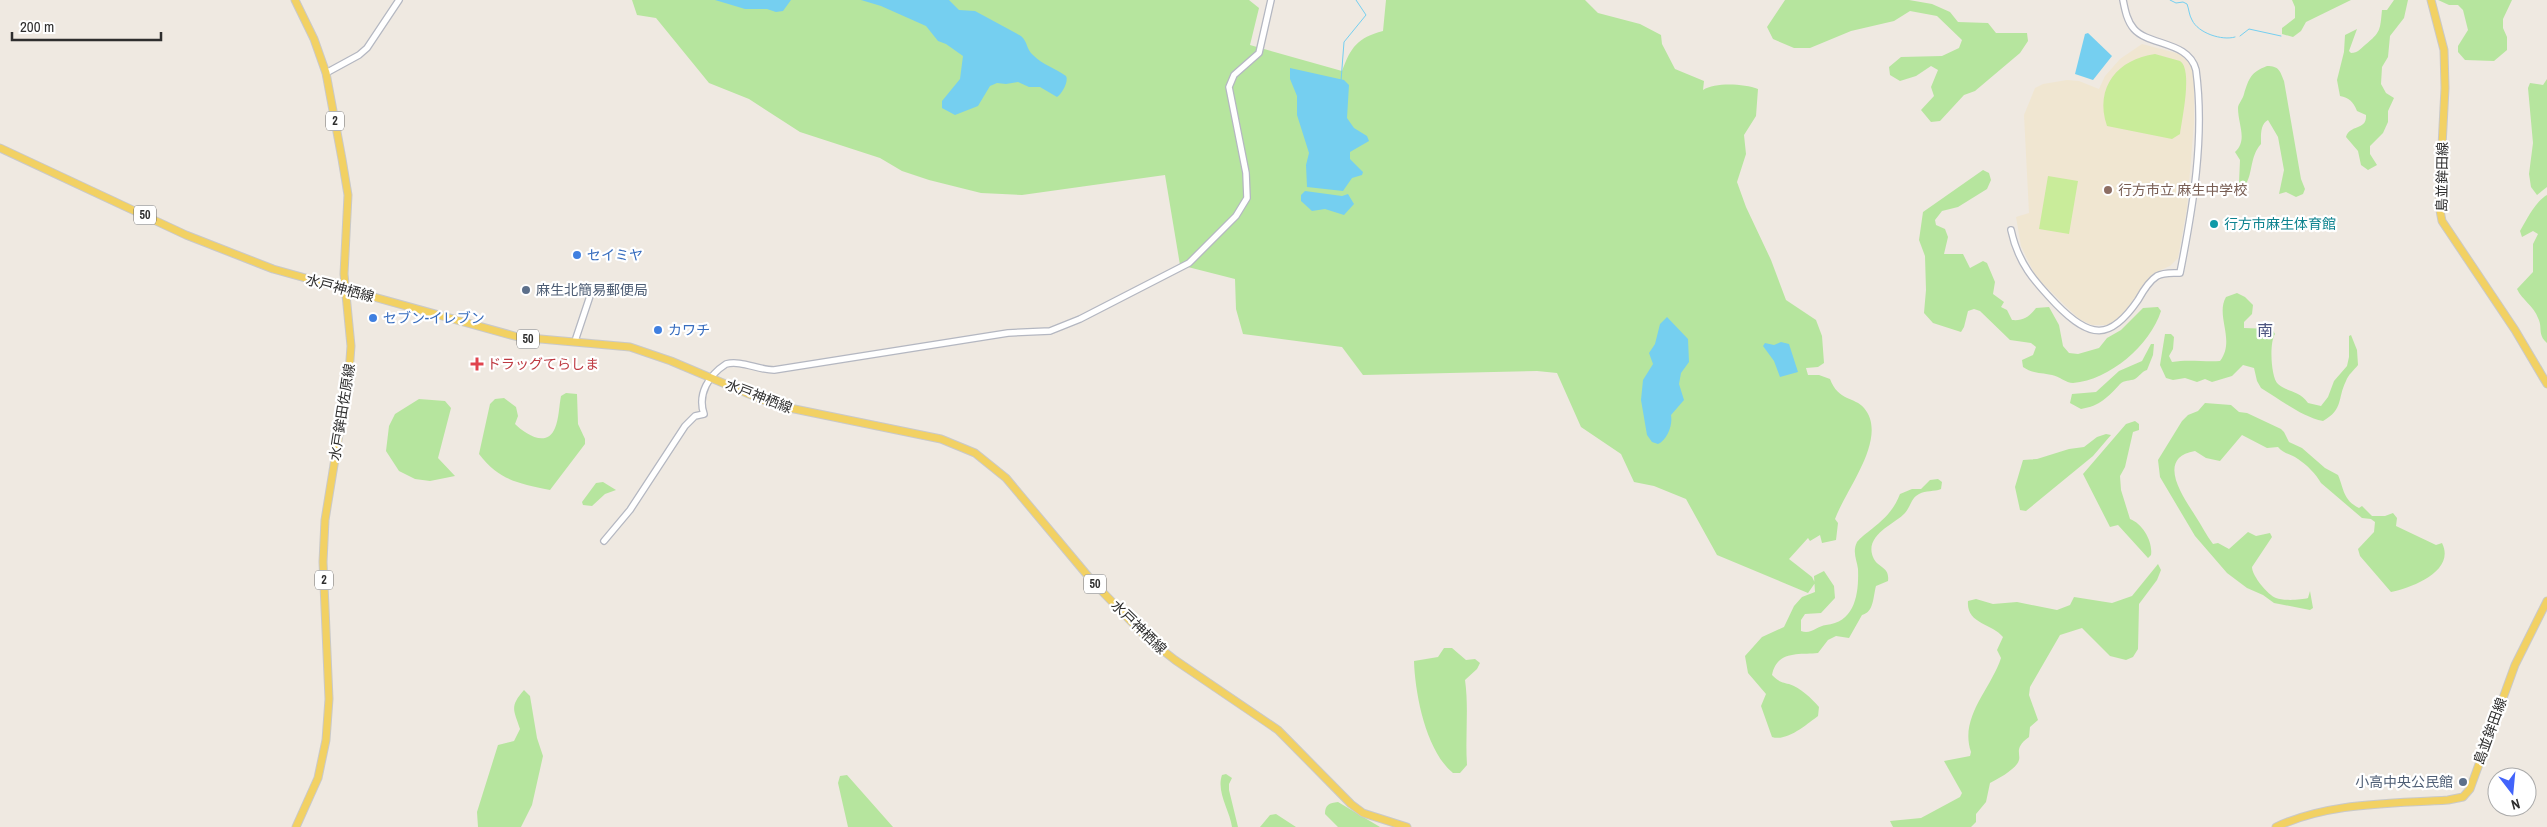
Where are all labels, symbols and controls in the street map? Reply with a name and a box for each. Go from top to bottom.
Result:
scale bar [12,10,161,42]
text: 200 m [20,16,54,37]
road number: 2 [326,112,344,130]
street label: 島並鉾田線 [2432,142,2452,212]
place label: 行方市立 麻生中学校 [2118,181,2247,199]
marker: 行方市立 麻生中学校 [2102,184,2114,196]
road number: 50 [134,206,156,224]
place label: 行方市麻生体育館 [2224,215,2336,233]
marker: 行方市麻生体育館 [2208,218,2220,230]
place label: セイミヤ [587,246,643,264]
marker: セイミヤ [571,249,583,261]
street label: 水戸神栖線 [304,270,376,306]
place label: 麻生北簡易郵便局 [536,281,648,299]
marker: 麻生北簡易郵便局 [520,284,532,296]
place label: セブン-イレブン [383,309,485,327]
marker: セブン-イレブン [367,312,379,324]
district label: 南 [2257,319,2273,341]
place label: カワチ [668,321,710,339]
marker: カワチ [652,324,664,336]
road number: 50 [517,329,539,348]
place label: ドラッグてらしま [487,355,599,373]
marker: ドラッグてらしま [471,358,483,370]
street label: 水戸鉾田佐原線 [325,362,359,462]
street label: 水戸神栖線 [723,375,795,417]
road number: 2 [315,570,333,590]
road number: 50 [1084,574,1106,594]
street label: 水戸神栖線 [1108,596,1170,658]
street label: 島並鉾田線 [2470,695,2510,767]
north arrow [2487,767,2537,817]
place label: 小高中央公民館 [2355,773,2453,791]
marker: 小高中央公民館 [2457,776,2469,788]
text: N [2509,795,2522,814]

